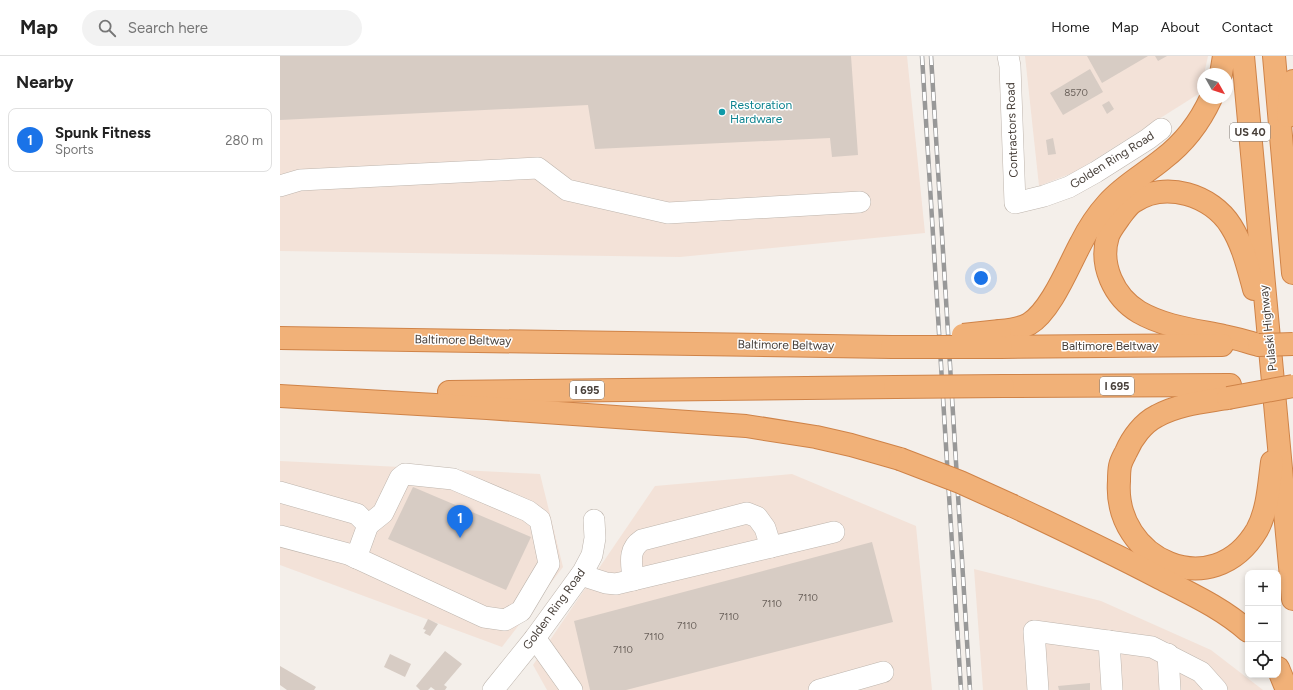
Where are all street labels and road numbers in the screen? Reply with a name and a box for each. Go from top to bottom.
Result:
street label: Contractors Road [1003,82,1021,178]
road number: US 40 [1230,123,1270,141]
street label: Golden Ring Road [1067,128,1157,192]
street label: Pulaski Highway [1256,284,1279,372]
street label: Baltimore Beltway [414,332,512,348]
street label: Baltimore Beltway [737,337,835,353]
street label: Baltimore Beltway [1062,339,1159,353]
road number: I 695 [1100,377,1134,395]
road number: I 695 [570,381,604,399]
street label: Golden Ring Road [520,566,588,652]

